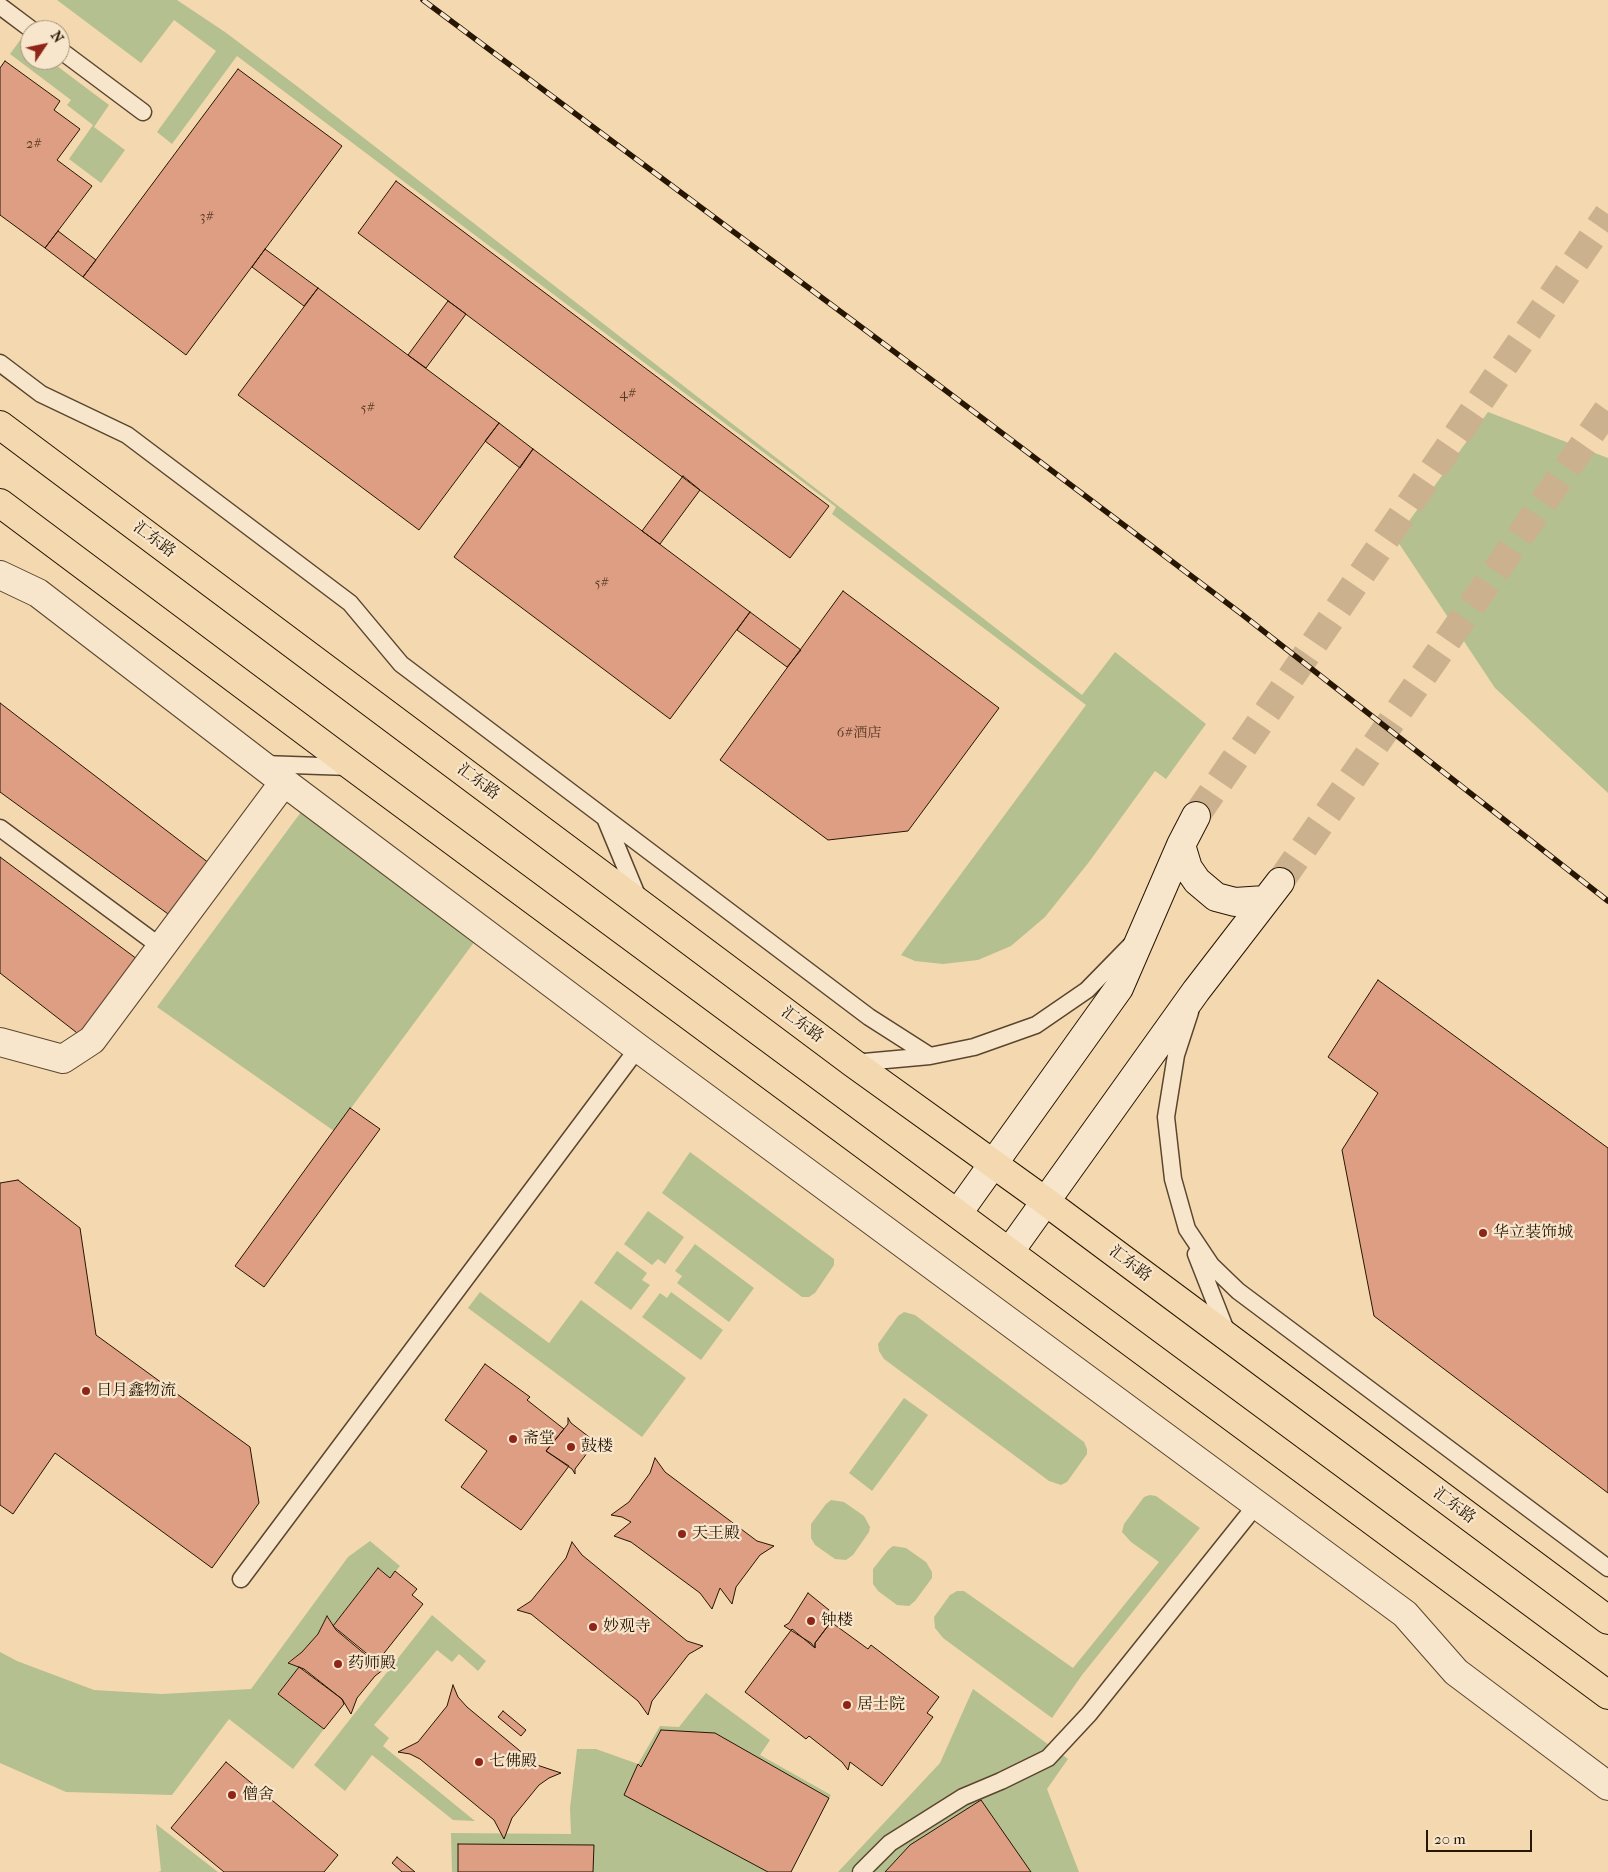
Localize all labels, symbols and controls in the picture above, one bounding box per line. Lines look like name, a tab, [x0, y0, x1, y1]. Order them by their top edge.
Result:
north arrow	[20, 20, 70, 70]
text: N	[47, 28, 67, 46]
house number: 2#	[26, 137, 42, 153]
house number: 3#	[200, 210, 214, 226]
house number: 4#	[619, 387, 637, 403]
house number: 5#	[361, 401, 375, 417]
street label: 汇东路	[129, 518, 179, 562]
house number: 5#	[595, 576, 609, 592]
house number: 6#酒店	[837, 726, 881, 742]
street label: 汇东路	[453, 760, 503, 804]
street label: 汇东路	[777, 1003, 827, 1047]
place label: 华立装饰城	[1493, 1223, 1573, 1243]
marker: 华立装饰城	[1477, 1227, 1489, 1239]
street label: 汇东路	[1105, 1242, 1155, 1286]
place label: 日月鑫物流	[96, 1381, 176, 1401]
marker: 日月鑫物流	[80, 1385, 92, 1397]
place label: 斋堂	[523, 1429, 555, 1449]
marker: 斋堂	[507, 1433, 519, 1445]
place label: 鼓楼	[581, 1437, 613, 1457]
marker: 鼓楼	[565, 1441, 577, 1453]
street label: 汇东路	[1429, 1484, 1479, 1528]
place label: 天王殿	[692, 1524, 740, 1544]
marker: 天王殿	[676, 1528, 688, 1540]
place label: 钟楼	[821, 1611, 853, 1631]
marker: 钟楼	[805, 1615, 817, 1627]
place label: 妙观寺	[603, 1617, 651, 1637]
marker: 妙观寺	[587, 1621, 599, 1633]
place label: 药师殿	[348, 1654, 396, 1674]
marker: 药师殿	[332, 1658, 344, 1670]
place label: 居士院	[857, 1695, 905, 1715]
marker: 居士院	[841, 1699, 853, 1711]
place label: 七佛殿	[489, 1752, 537, 1772]
marker: 七佛殿	[473, 1756, 485, 1768]
place label: 僧舍	[242, 1785, 274, 1805]
marker: 僧舍	[226, 1789, 238, 1801]
scale bar	[1428, 1820, 1534, 1852]
text: 20 m	[1434, 1830, 1466, 1848]

